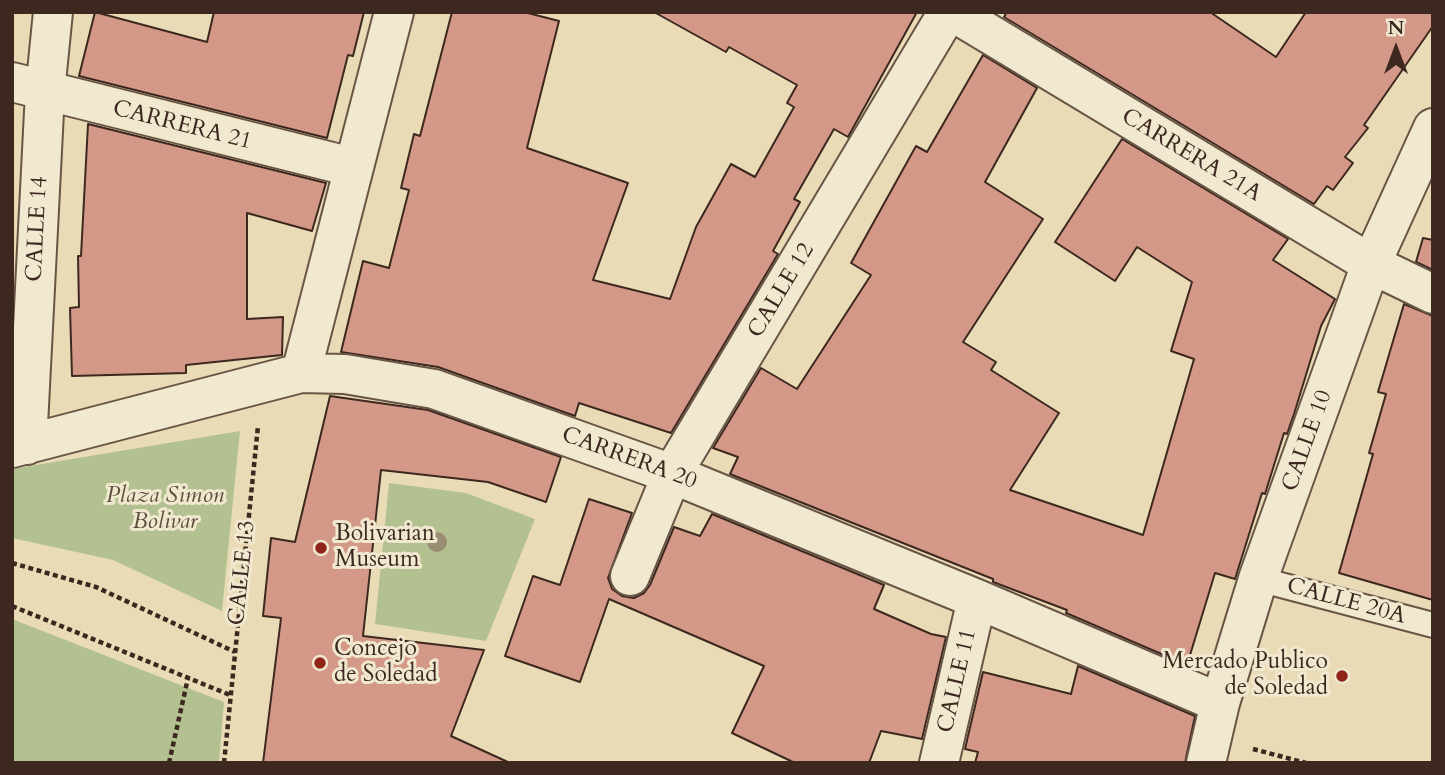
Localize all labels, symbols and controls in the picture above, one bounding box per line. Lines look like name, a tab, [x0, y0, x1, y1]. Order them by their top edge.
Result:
north arrow	[1361, 14, 1431, 84]
text: N	[1388, 15, 1404, 41]
street label: CARRERA 21	[110, 95, 254, 157]
street label: CARRERA 21A	[1116, 103, 1266, 209]
street label: CALLE 14	[21, 175, 55, 283]
street label: CALLE 12	[743, 239, 821, 343]
street label: CALLE 10	[1277, 387, 1339, 495]
street label: CARRERA 20	[558, 422, 700, 496]
park label: Plaza Simon Bolivar	[106, 483, 224, 537]
street label: CALLE 13	[224, 519, 262, 627]
place label: Bolivarian Museum	[335, 521, 435, 575]
marker: Bolivarian Museum	[313, 540, 329, 556]
street label: CALLE 20A	[1283, 573, 1409, 631]
street label: CALLE 11	[933, 626, 983, 736]
place label: Concejo de Soledad	[334, 636, 438, 690]
place label: Mercado Publico de Soledad	[1162, 649, 1328, 703]
marker: Concejo de Soledad	[312, 655, 328, 671]
marker: Mercado Publico de Soledad	[1334, 668, 1350, 684]

